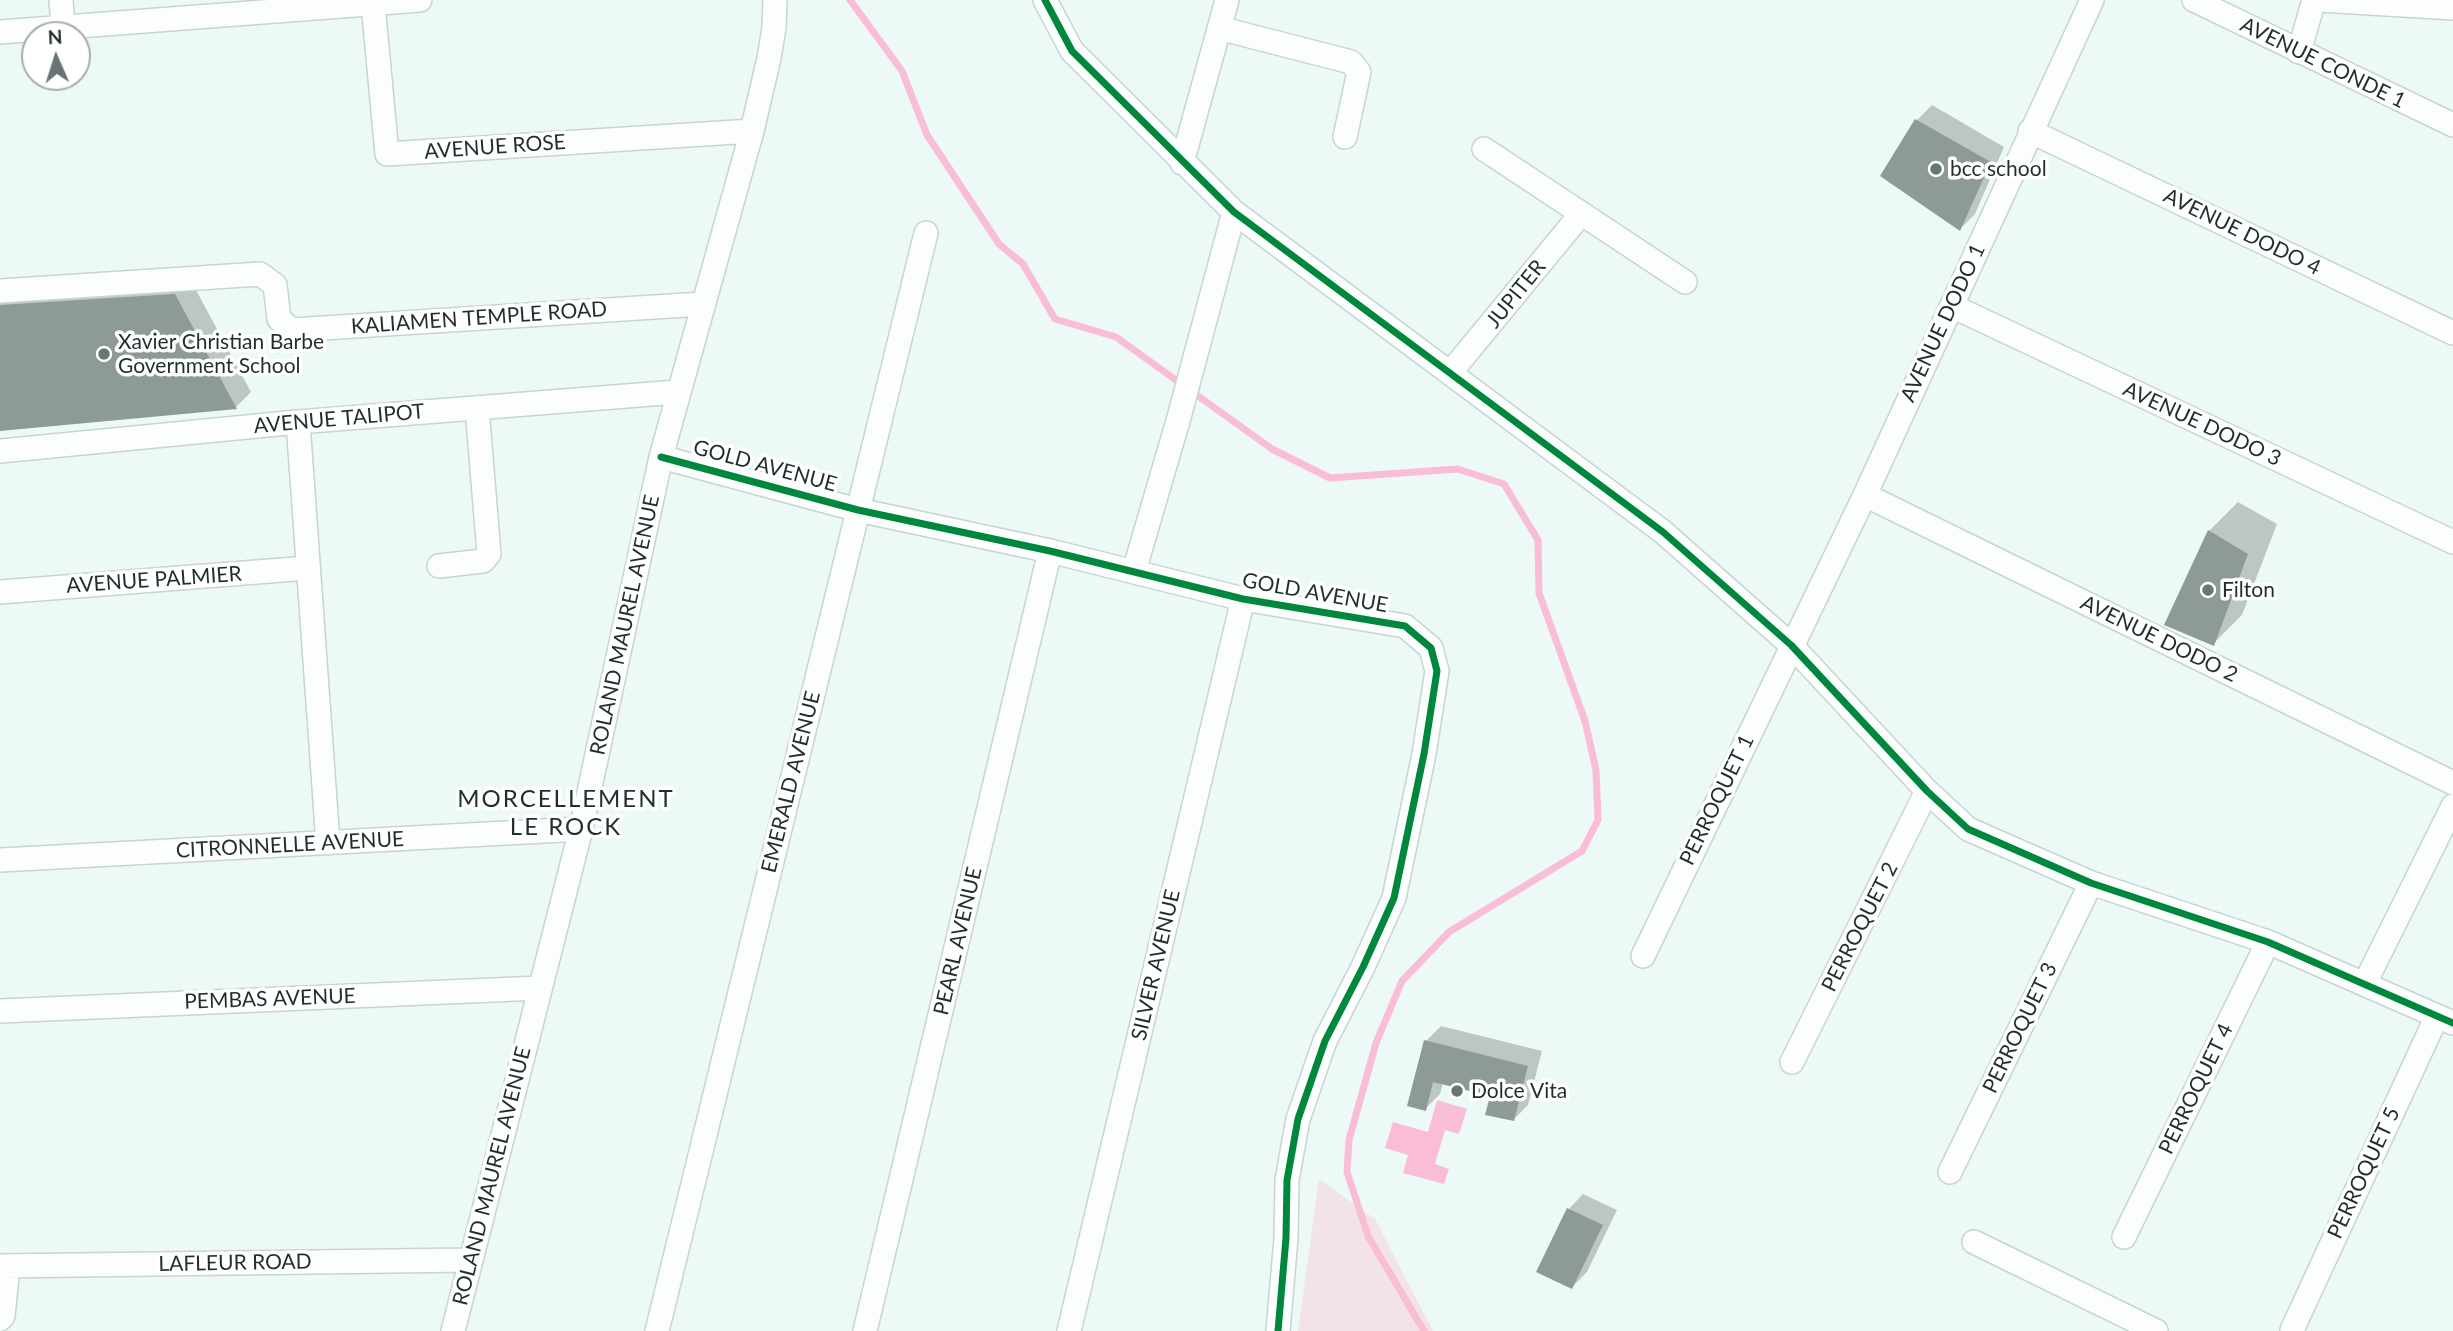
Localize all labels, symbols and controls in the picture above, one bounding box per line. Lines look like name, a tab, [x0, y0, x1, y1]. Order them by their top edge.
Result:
street label: AVENUE CONDE 1	[2236, 12, 2410, 114]
north arrow	[21, 21, 91, 91]
text: N	[47, 25, 63, 48]
street label: AVENUE ROSE	[423, 129, 567, 165]
place label: bcc school	[1950, 156, 2047, 182]
marker: bcc school	[1928, 161, 1944, 177]
street label: AVENUE DODO 4	[2159, 183, 2325, 281]
street label: AVENUE DODO 1	[1895, 240, 1991, 406]
street label: JUPITER	[1481, 255, 1551, 333]
street label: KALIAMEN TEMPLE ROAD	[350, 296, 608, 340]
place label: Xavier Christian Barbe Government School	[118, 329, 324, 379]
marker: Xavier Christian Barbe Government School	[96, 346, 112, 362]
street label: AVENUE DODO 3	[2119, 376, 2285, 472]
street label: AVENUE TALIPOT	[253, 399, 425, 439]
street label: GOLD AVENUE	[691, 435, 839, 497]
street label: ROLAND MAUREL AVENUE	[585, 493, 665, 757]
street label: AVENUE PALMIER	[66, 561, 242, 599]
street label: GOLD AVENUE	[1240, 568, 1390, 618]
place label: Filton	[2222, 577, 2275, 603]
marker: Filton	[2200, 582, 2216, 598]
street label: AVENUE DODO 2	[2076, 590, 2242, 688]
street label: EMERALD AVENUE	[756, 689, 826, 875]
street label: PERROQUET 1	[1675, 731, 1759, 869]
district label: MORCELLEMENT LE ROCK	[459, 785, 673, 841]
street label: CITRONNELLE AVENUE	[175, 826, 405, 864]
street label: PERROQUET 2	[1817, 858, 1903, 996]
street label: PEARL AVENUE	[929, 864, 987, 1018]
street label: SILVER AVENUE	[1126, 887, 1186, 1043]
street label: PERROQUET 3	[1978, 959, 2062, 1097]
street label: PEMBAS AVENUE	[184, 983, 356, 1015]
street label: PERROQUET 4	[2154, 1020, 2238, 1158]
street label: ROLAND MAUREL AVENUE	[448, 1044, 536, 1308]
place label: Dolce Vita	[1471, 1078, 1567, 1104]
marker: Dolce Vita	[1449, 1083, 1465, 1099]
street label: PERROQUET 5	[2323, 1103, 2405, 1243]
street label: LAFLEUR ROAD	[158, 1249, 312, 1277]

